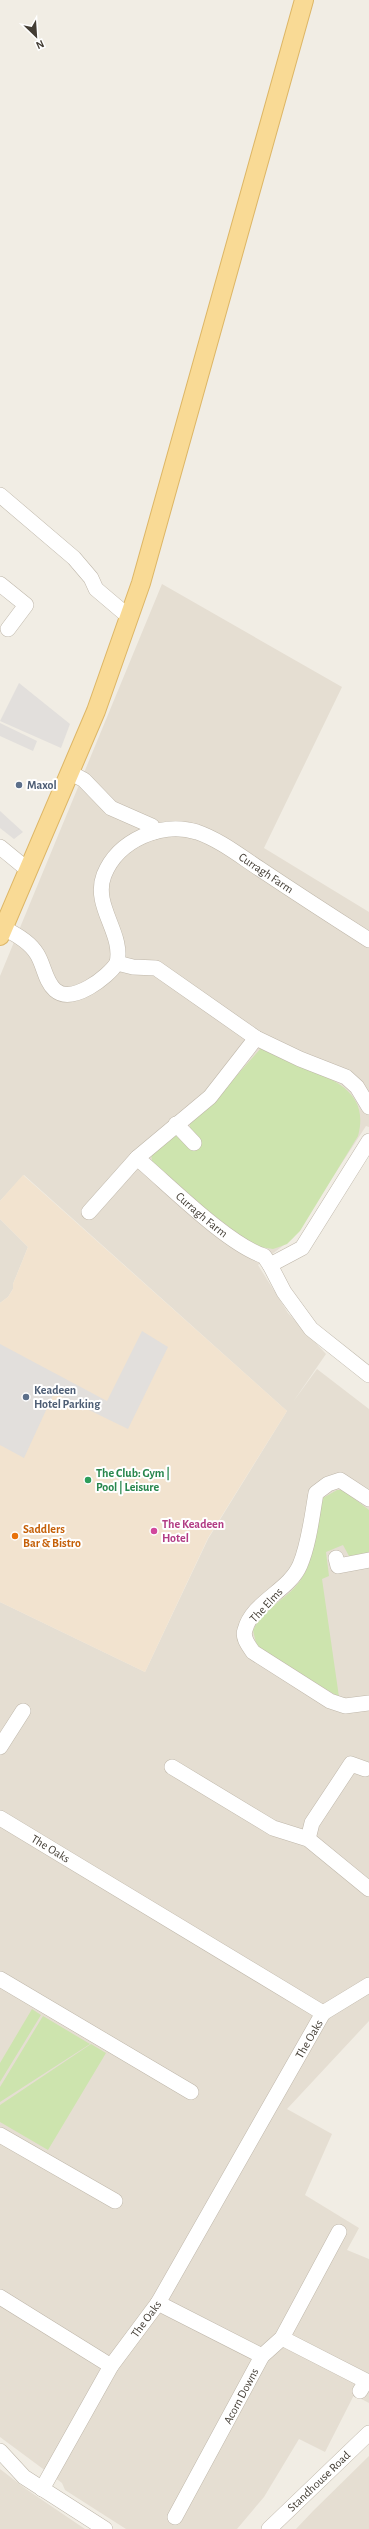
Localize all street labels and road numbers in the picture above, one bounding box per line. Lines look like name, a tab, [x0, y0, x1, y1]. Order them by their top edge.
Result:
street label: Curragh Farm	[237, 850, 296, 895]
street label: Curragh Farm	[174, 1190, 230, 1240]
street label: The Elms	[247, 1585, 285, 1625]
street label: The Oaks	[29, 1832, 72, 1865]
street label: The Oaks	[293, 2018, 325, 2060]
street label: The Oaks	[129, 2298, 163, 2340]
street label: Acorn Downs	[221, 2366, 261, 2426]
street label: Standhouse Road	[285, 2449, 352, 2514]

